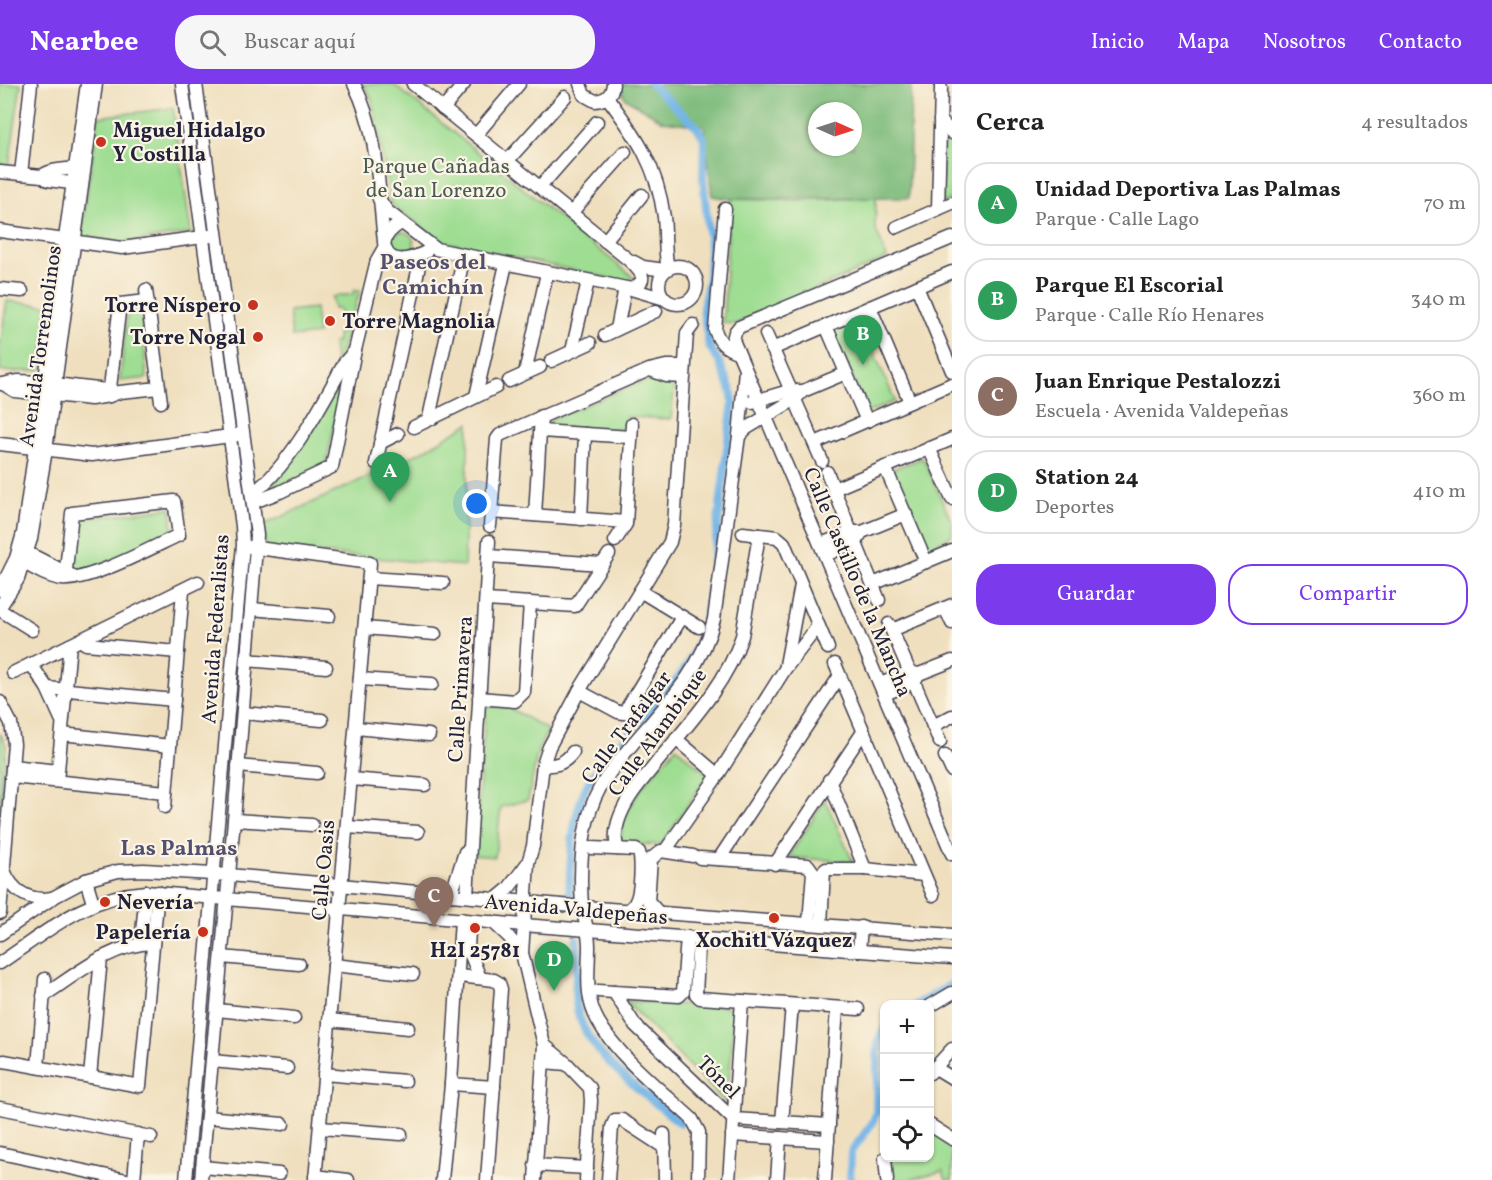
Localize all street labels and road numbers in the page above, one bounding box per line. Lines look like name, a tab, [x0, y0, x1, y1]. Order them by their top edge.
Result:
street label: Avenida Torremolinos	[13, 243, 70, 449]
street label: Calle Castillo de la Mancha	[795, 463, 918, 702]
street label: Avenida Federalistas	[195, 533, 238, 725]
street label: Calle Primavera	[442, 615, 481, 763]
street label: Calle Alambique	[602, 663, 715, 803]
street label: Calle Trafalgar	[575, 665, 679, 790]
street label: Calle Oasis	[306, 819, 343, 922]
street label: Avenida Valdepeñas	[483, 888, 669, 933]
street label: Tónel	[690, 1050, 746, 1106]

